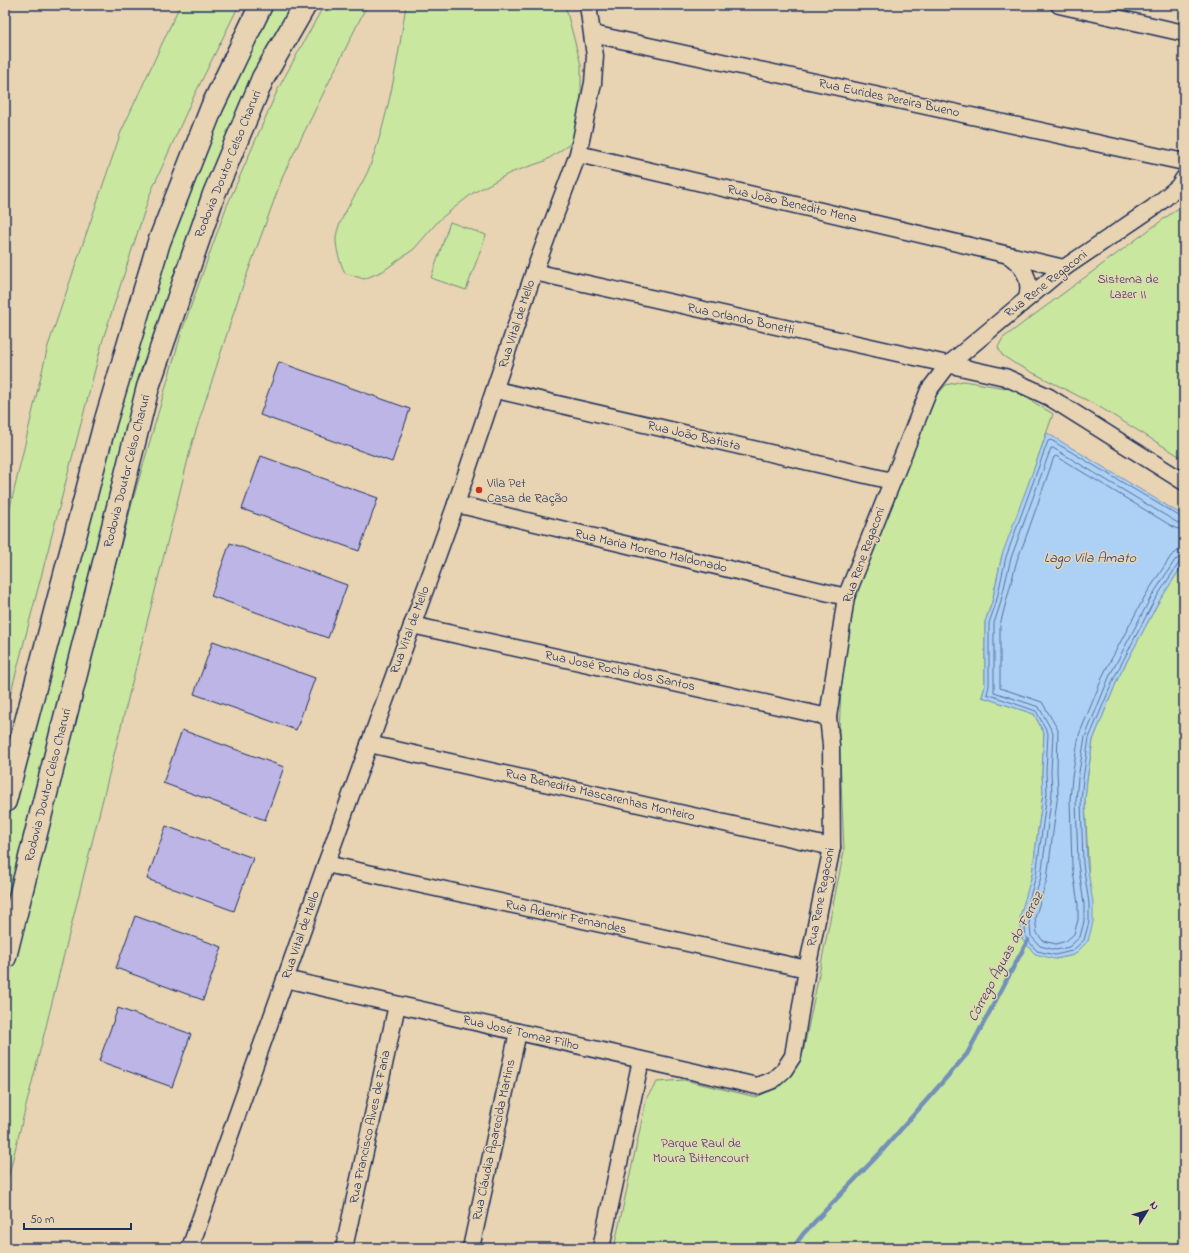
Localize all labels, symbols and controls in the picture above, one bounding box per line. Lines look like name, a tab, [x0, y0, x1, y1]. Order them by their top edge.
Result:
street label: Rua Eurides Pereira Bueno	[817, 74, 961, 122]
street label: Rodovia Doutor Celso Charuri	[190, 87, 266, 241]
street label: Rua João Benedito Mena	[725, 180, 859, 228]
street label: Rua Rene Regaconi	[1001, 246, 1092, 323]
park label: Sistema de Lazer II	[1098, 270, 1159, 304]
street label: Rua Vital de Mello	[494, 277, 540, 371]
street label: Rua Orlando Bonetti	[686, 298, 796, 340]
street label: Rodovia Doutor Celso Charuri	[99, 392, 155, 550]
street label: Rua João Batista	[646, 416, 742, 456]
place label: Vila Pet Casa de Ração	[486, 474, 568, 508]
marker: Vila Pet Casa de Ração	[474, 485, 484, 495]
street label: Rua Rene Regaconi	[838, 505, 891, 606]
street label: Rua Maria Moreno Maldonado	[573, 524, 729, 578]
water label: Lago Vila Amato	[1044, 548, 1137, 569]
street label: Rua Vital de Mello	[385, 583, 435, 676]
street label: Rua José Rocha dos Santos	[543, 646, 697, 696]
street label: Rodovia Doutor Celso Charuri	[20, 706, 76, 864]
street label: Rua Benedita Mascarenhas Monteiro	[503, 764, 697, 826]
street label: Rua Rene Regaconi	[802, 846, 841, 948]
water label: Córrego Águas do Ferraz	[963, 887, 1050, 1026]
street label: Rua Vital de Mello	[277, 888, 325, 982]
street label: Rua Ademir Fernandes	[504, 895, 629, 939]
street label: Rua José Tomaz Filho	[461, 1010, 581, 1056]
street label: Rua Francisco Alves de Faria	[344, 1048, 396, 1206]
street label: Rua Cláudia Aparecida Martins	[468, 1057, 520, 1222]
park label: Parque Raul de Moura Bittencourt	[653, 1134, 750, 1168]
north arrow	[1127, 1191, 1167, 1231]
text: N	[1146, 1198, 1163, 1213]
scale bar	[24, 1205, 131, 1231]
text: 50 m	[30, 1211, 54, 1229]

